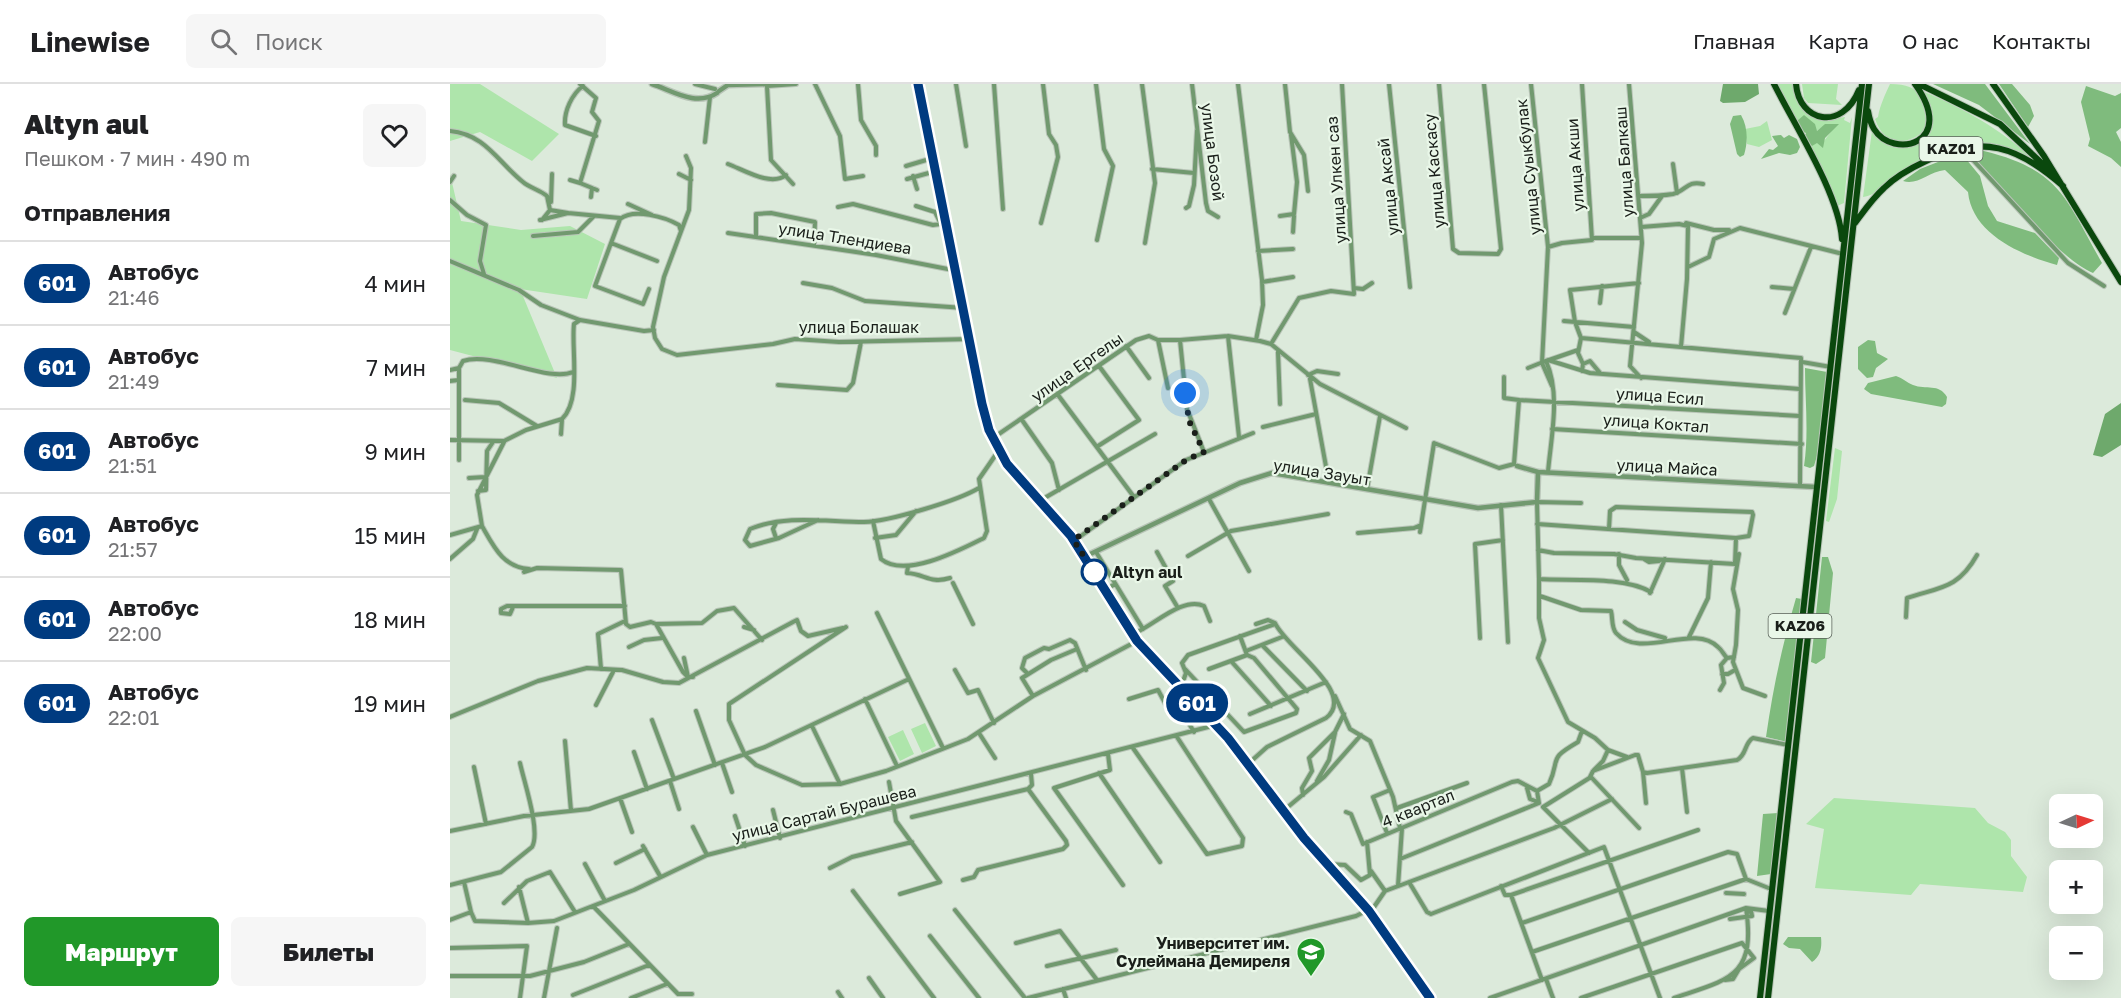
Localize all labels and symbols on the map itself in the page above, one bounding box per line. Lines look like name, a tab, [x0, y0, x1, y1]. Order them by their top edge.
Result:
street label: улица Суыкбулак	[1511, 98, 1545, 236]
street label: улица Бозой	[1197, 102, 1229, 202]
street label: улица Балкаш	[1610, 106, 1638, 218]
street label: улица Каскасу	[1419, 113, 1449, 229]
street label: улица Улкен саз	[1322, 116, 1350, 244]
street label: улица Акши	[1562, 118, 1588, 212]
street label: улица Аксай	[1373, 137, 1403, 237]
road number: KАZ01	[1920, 137, 1982, 161]
street label: улица Тлендиева	[777, 218, 913, 258]
street label: улица Болашак	[799, 317, 919, 337]
street label: улица Ергелы	[1027, 328, 1127, 406]
your location	[1170, 378, 1200, 408]
street label: улица Есил	[1615, 383, 1705, 409]
street label: улица Коктал	[1602, 409, 1710, 437]
street label: улица Зауыт	[1272, 454, 1372, 490]
street label: улица Майса	[1616, 454, 1718, 480]
marker: Altyn aul	[1081, 559, 1107, 585]
place label: Altyn aul	[1112, 562, 1183, 582]
road number: KАZ06	[1768, 614, 1832, 638]
line badge: 601	[1162, 684, 1232, 722]
street label: улица Сартай Бурашева	[730, 780, 918, 846]
street label: 4 квартал	[1379, 784, 1457, 832]
north arrow	[2049, 794, 2103, 848]
place label: Университет им. Сулеймана Демиреля	[1116, 933, 1290, 971]
school or university icon: Университет им. Сулеймана Демиреля	[1295, 936, 1327, 978]

